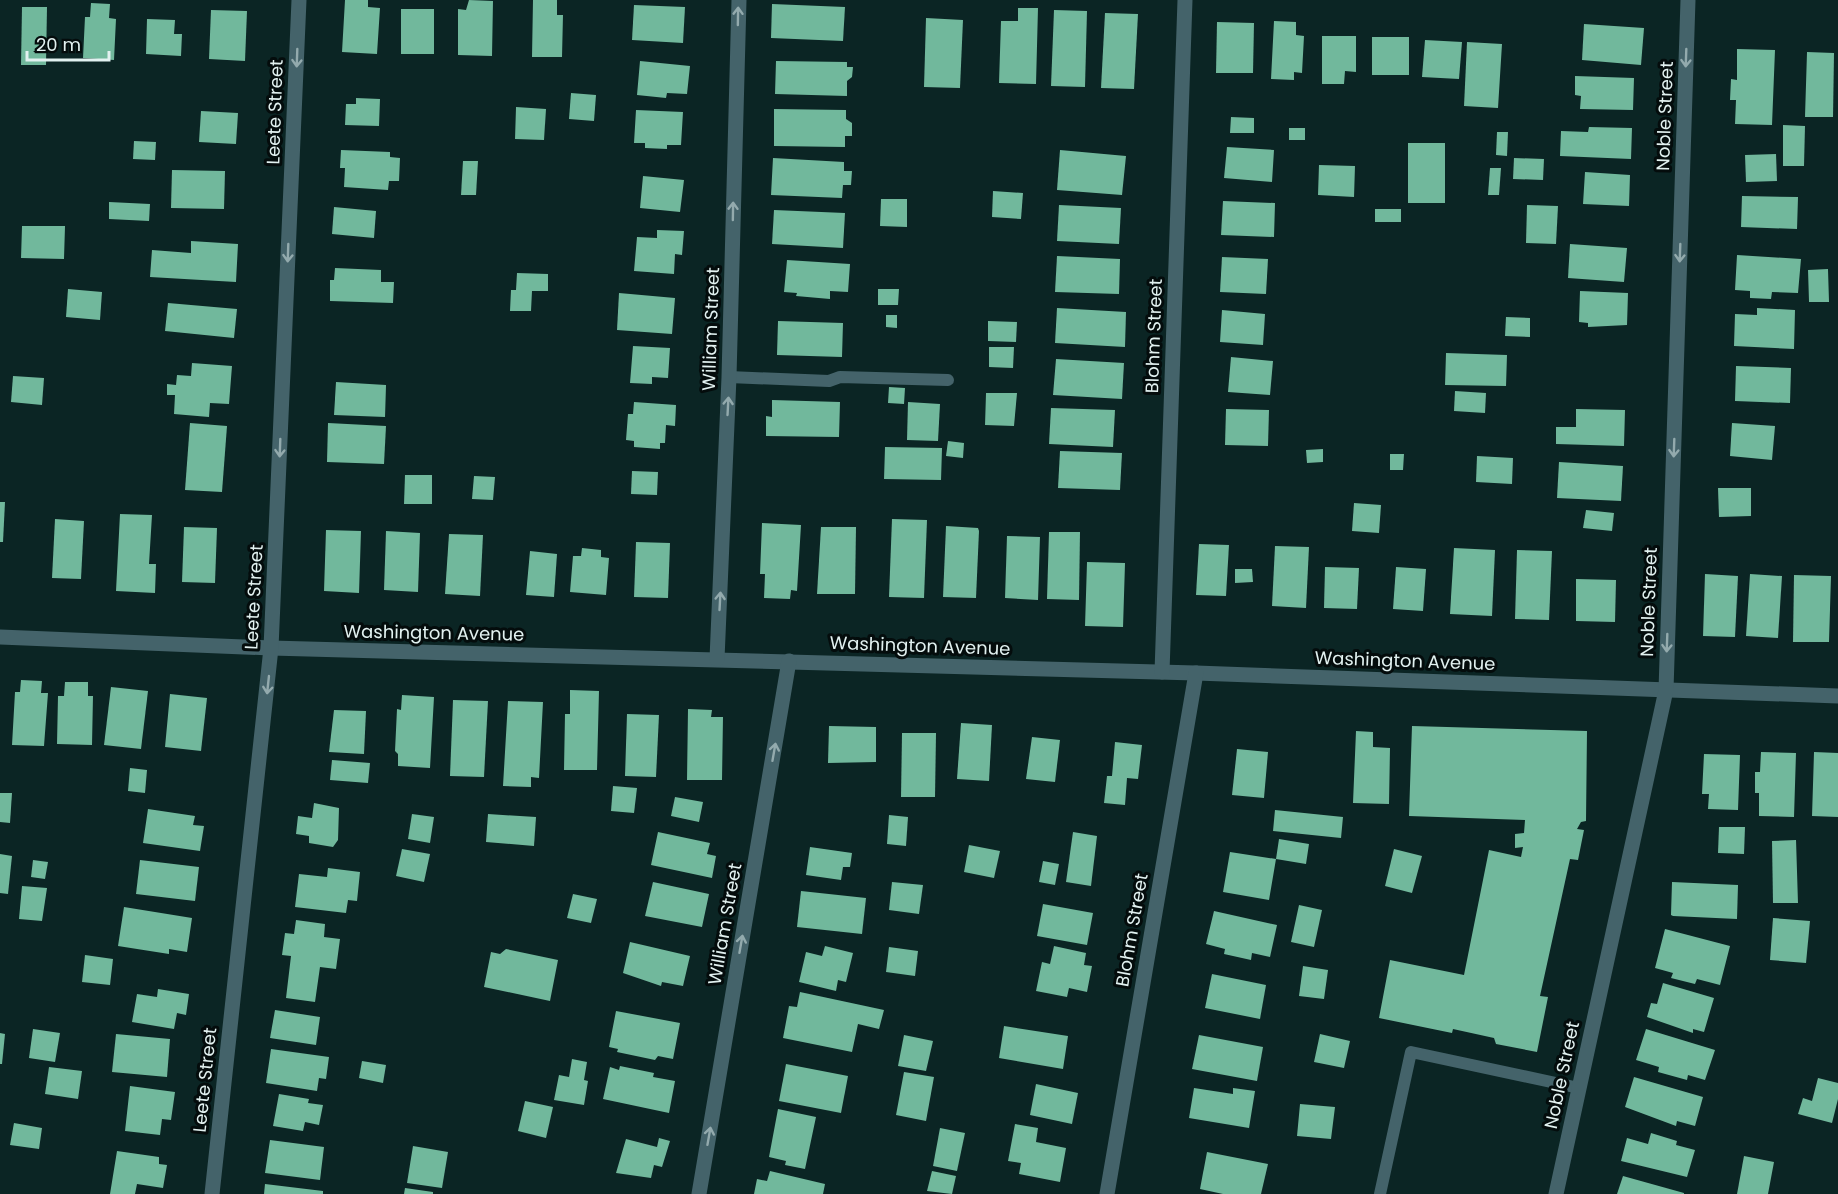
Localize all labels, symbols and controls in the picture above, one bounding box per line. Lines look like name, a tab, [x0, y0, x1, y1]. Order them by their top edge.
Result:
one-way arrow	[732, 6, 744, 26]
scale bar	[27, 24, 110, 62]
text: 20 m	[36, 32, 81, 57]
one-way arrow	[291, 48, 302, 68]
one-way arrow	[1681, 48, 1692, 68]
street label: Leete Street	[260, 59, 289, 165]
street label: Noble Street	[1650, 61, 1679, 171]
one-way arrow	[728, 201, 739, 221]
one-way arrow	[283, 243, 294, 263]
one-way arrow	[1674, 243, 1686, 263]
street label: William Street	[696, 267, 725, 391]
street label: Blohm Street	[1139, 278, 1168, 394]
one-way arrow	[723, 396, 734, 416]
one-way arrow	[274, 438, 285, 458]
one-way arrow	[1668, 438, 1679, 458]
street label: Leete Street	[238, 544, 269, 650]
street label: Noble Street	[1634, 547, 1663, 657]
one-way arrow	[714, 591, 725, 611]
street label: Washington Avenue	[343, 618, 525, 647]
street label: Washington Avenue	[829, 630, 1011, 661]
one-way arrow	[1662, 633, 1673, 653]
street label: Washington Avenue	[1314, 645, 1496, 676]
one-way arrow	[262, 674, 273, 694]
one-way arrow	[769, 742, 780, 762]
street label: William Street	[701, 861, 748, 987]
street label: Blohm Street	[1109, 871, 1154, 988]
one-way arrow	[736, 935, 747, 954]
street label: Noble Street	[1538, 1019, 1585, 1131]
street label: Leete Street	[187, 1026, 222, 1134]
one-way arrow	[704, 1127, 715, 1147]

